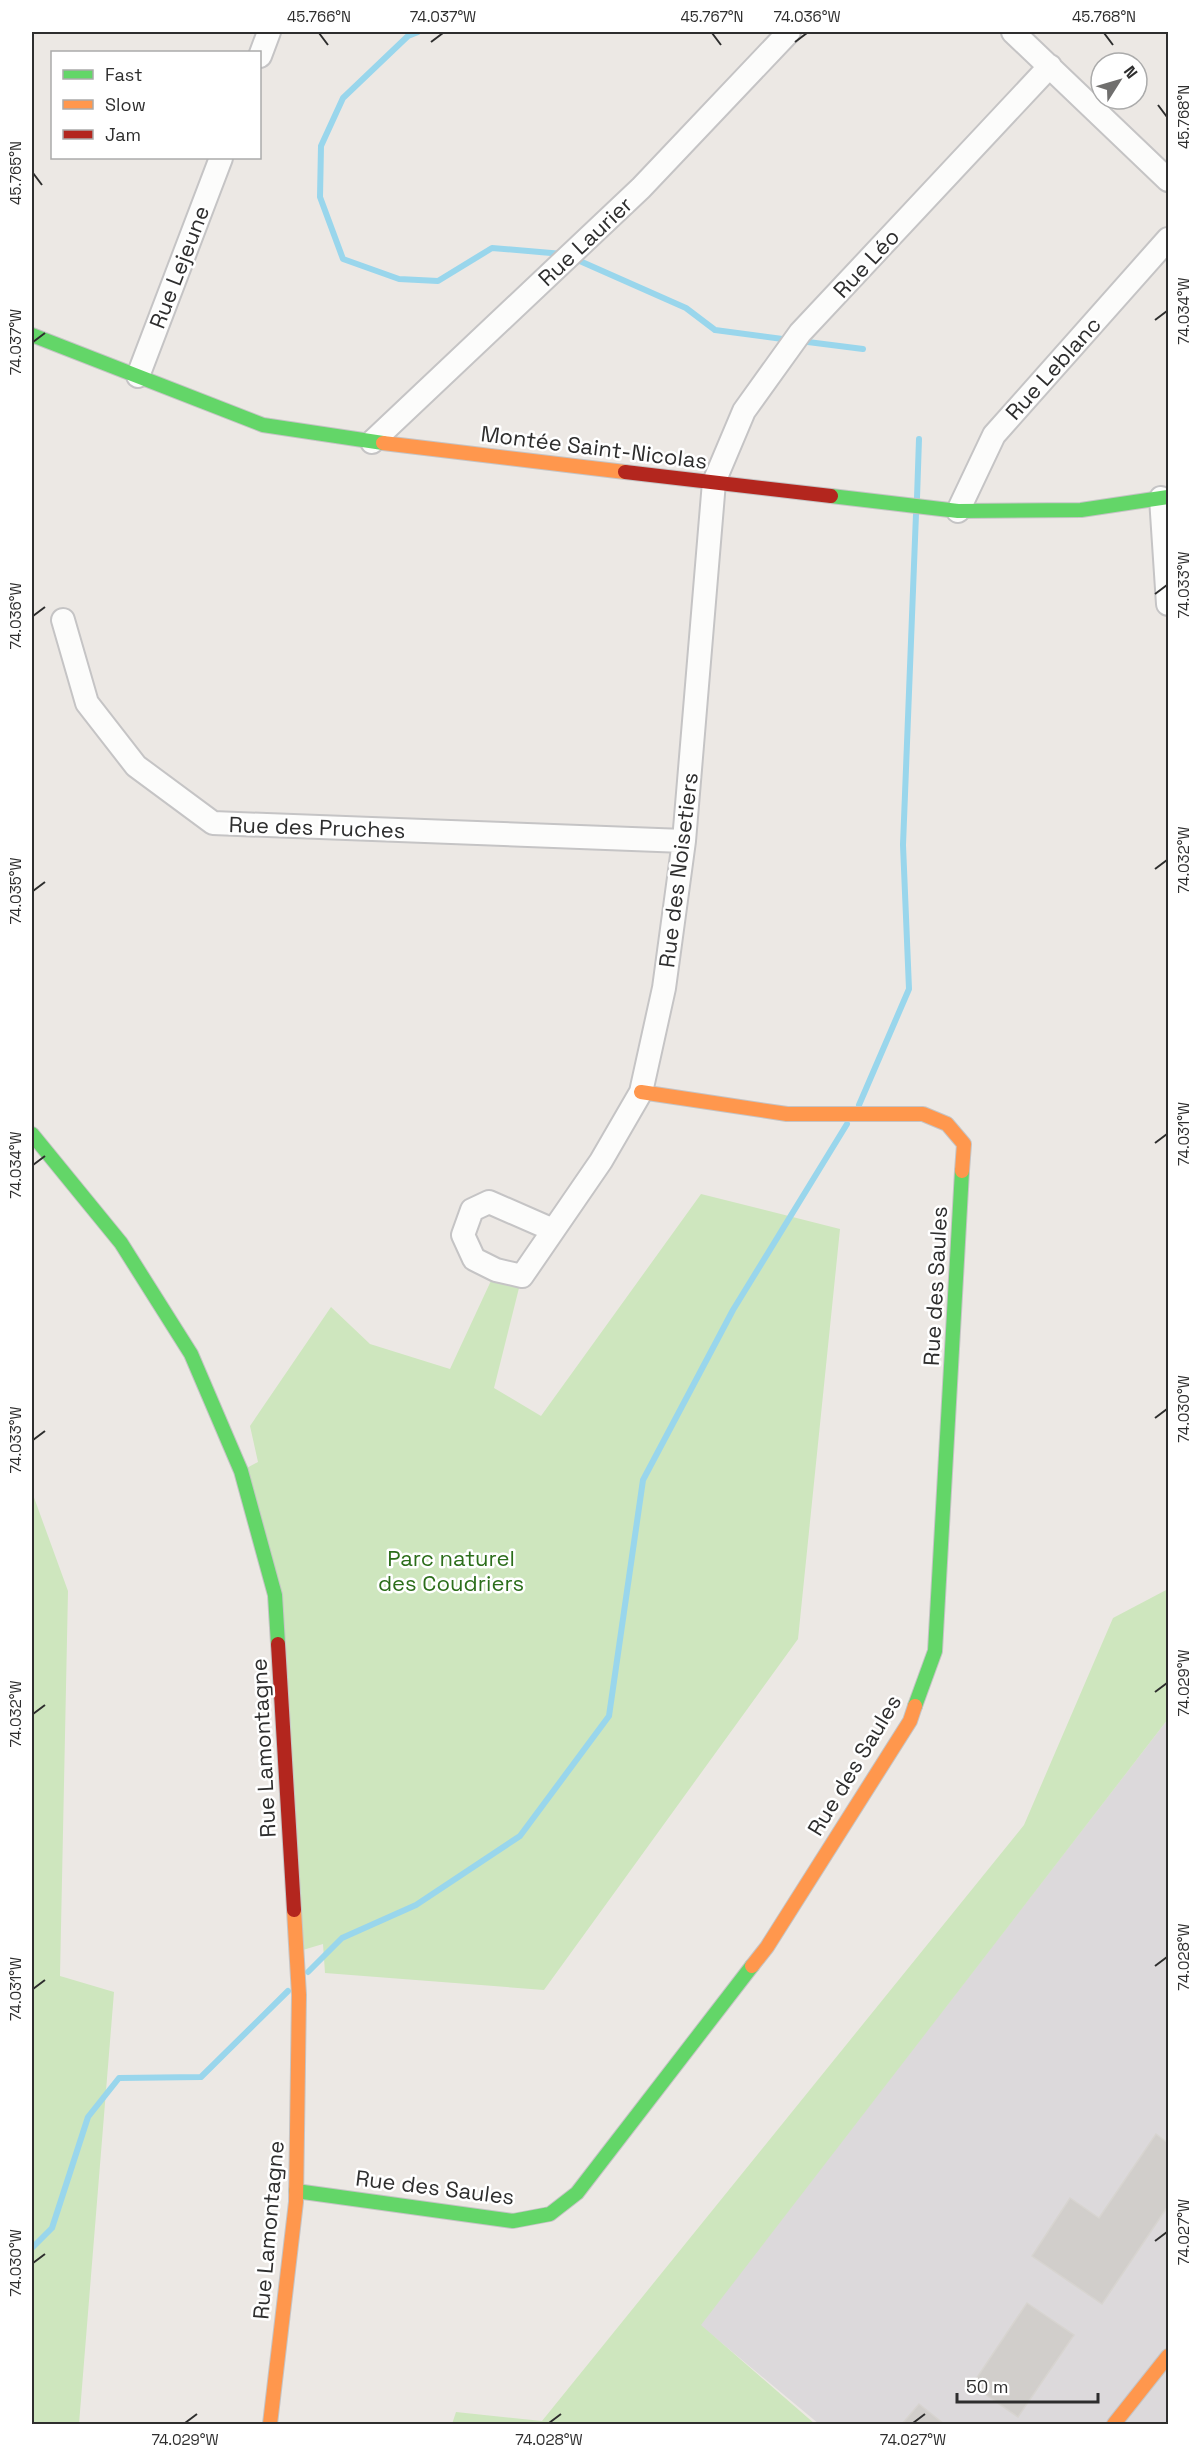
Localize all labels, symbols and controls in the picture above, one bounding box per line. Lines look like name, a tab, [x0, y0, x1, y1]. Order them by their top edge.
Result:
text: 45.766°N	[287, 7, 351, 26]
text: 74.037°W	[410, 7, 476, 26]
text: 45.767°N	[680, 7, 744, 26]
text: 74.036°W	[773, 7, 841, 26]
text: 45.768°N	[1072, 7, 1136, 26]
legend	[51, 51, 261, 159]
north arrow	[1089, 51, 1149, 111]
text: N	[1119, 62, 1142, 83]
text: Fast	[105, 63, 142, 86]
text: 45.768°N	[1174, 85, 1193, 149]
text: Slow	[105, 93, 146, 116]
text: Jam	[105, 123, 141, 146]
text: 45.765°N	[6, 141, 25, 205]
street label: Rue Laurier	[532, 190, 638, 292]
street label: Rue Lejeune	[143, 202, 215, 332]
street label: Rue Léo	[827, 223, 905, 303]
text: 74.034°W	[1174, 277, 1193, 345]
text: 74.037°W	[6, 309, 25, 375]
street label: Rue Leblanc	[999, 310, 1107, 426]
street label: Montée Saint-Nicolas	[479, 419, 709, 475]
text: 74.033°W	[1174, 551, 1193, 619]
text: 74.036°W	[6, 582, 25, 650]
street label: Rue des Noisetiers	[652, 771, 704, 969]
street label: Rue des Pruches	[228, 810, 406, 844]
text: 74.032°W	[1174, 826, 1193, 894]
text: 74.035°W	[6, 857, 25, 925]
text: 74.031°W	[1174, 1102, 1193, 1166]
text: 74.034°W	[6, 1131, 25, 1199]
street label: Rue des Saules	[917, 1205, 953, 1367]
text: 74.030°W	[1174, 1375, 1193, 1443]
text: 74.033°W	[6, 1406, 25, 1474]
park label: Parc naturel des Coudriers	[378, 1544, 524, 1597]
text: 74.029°W	[1174, 1649, 1193, 1717]
street label: Rue Lamontagne	[244, 1658, 282, 1838]
text: 74.032°W	[6, 1680, 25, 1748]
street label: Rue des Saules	[801, 1689, 907, 1841]
text: 74.028°W	[1174, 1923, 1193, 1991]
text: 74.031°W	[6, 1957, 25, 2021]
street label: Rue Lamontagne	[246, 2139, 290, 2321]
street label: Rue des Saules	[354, 2163, 516, 2211]
text: 74.027°W	[1174, 2199, 1193, 2265]
text: 74.030°W	[6, 2229, 25, 2297]
scale bar	[957, 2366, 1098, 2404]
text: 50 m	[966, 2375, 1008, 2398]
text: 74.029°W	[151, 2430, 219, 2449]
text: 74.028°W	[515, 2430, 583, 2449]
text: 74.027°W	[880, 2430, 946, 2449]

